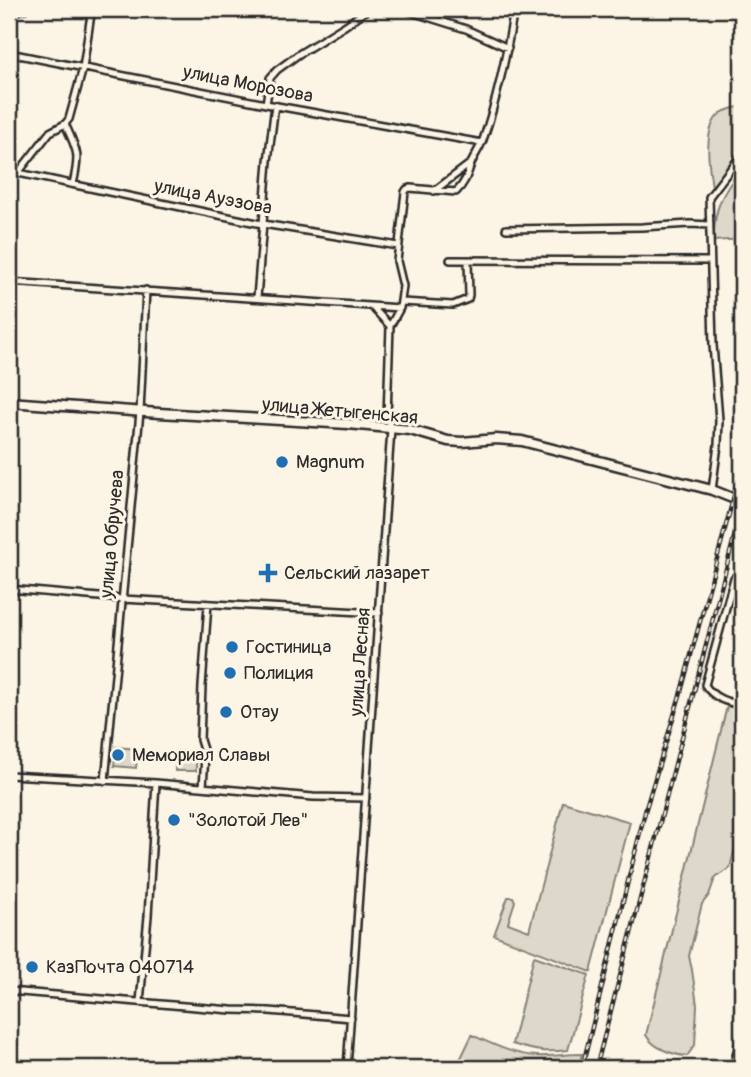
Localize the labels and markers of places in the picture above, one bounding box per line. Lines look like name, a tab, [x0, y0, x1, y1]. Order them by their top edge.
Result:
place label: Magnum	[296, 450, 365, 474]
marker: Magnum	[274, 454, 290, 470]
place label: Сельский лазарет	[284, 561, 430, 585]
marker: Сельский лазарет	[258, 563, 278, 583]
place label: Гостиница	[246, 635, 331, 659]
marker: Гостиница	[224, 639, 240, 655]
place label: Полиция	[244, 661, 313, 685]
marker: Полиция	[222, 665, 238, 681]
place label: Отау	[240, 700, 279, 724]
marker: Отау	[218, 704, 234, 720]
place label: Мемориал Славы	[132, 743, 270, 767]
marker: Мемориал Славы	[110, 747, 126, 763]
place label: "Золотой Лев"	[188, 808, 308, 832]
marker: "Золотой Лев"	[166, 812, 182, 828]
place label: КазПочта 040714	[46, 955, 194, 979]
marker: КазПочта 040714	[24, 959, 40, 975]

